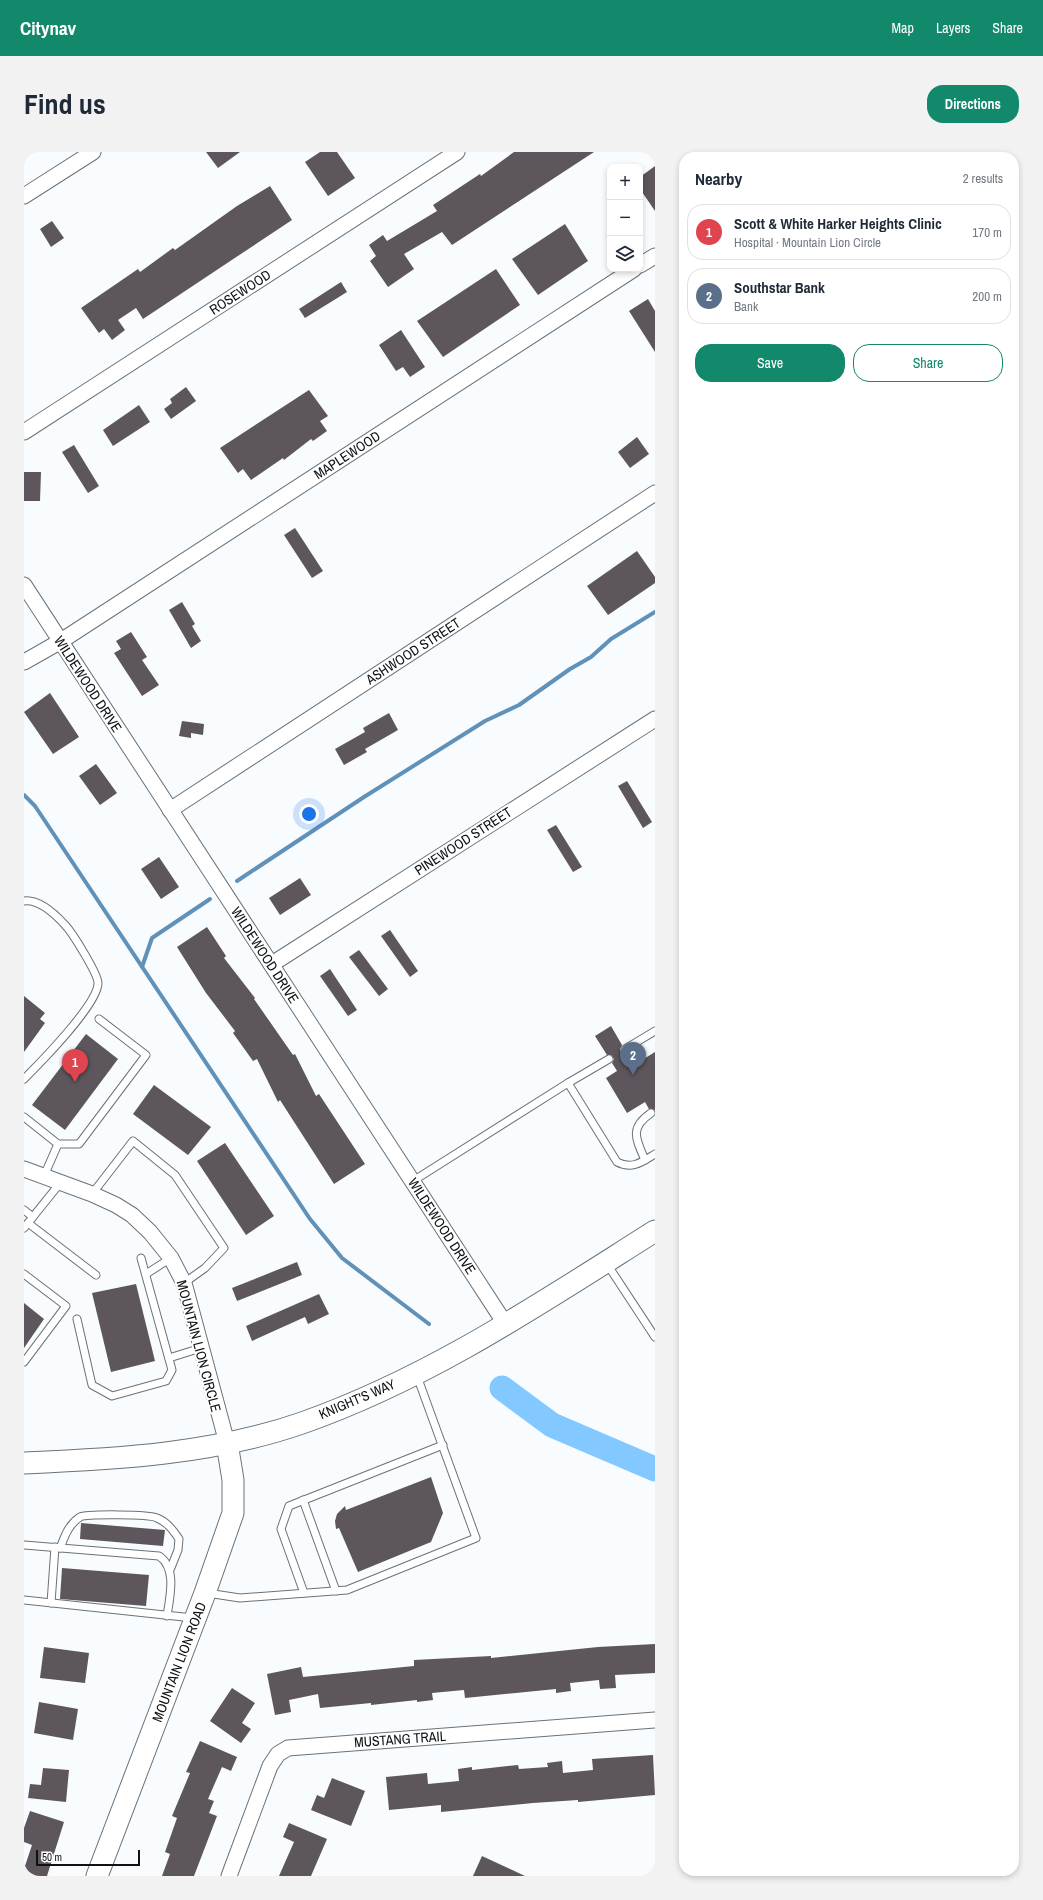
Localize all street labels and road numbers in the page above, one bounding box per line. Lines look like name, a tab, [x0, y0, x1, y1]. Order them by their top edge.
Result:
street label: ROSEWOOD	[206, 266, 274, 318]
street label: MAPLEWOOD	[310, 427, 384, 483]
street label: ASHWOOD STREET	[362, 614, 464, 689]
street label: WILDEWOOD DRIVE	[50, 632, 126, 736]
street label: PINEWOOD STREET	[411, 803, 515, 879]
street label: WILDEWOOD DRIVE	[227, 903, 303, 1007]
street label: WILDEWOOD DRIVE	[404, 1174, 480, 1278]
street label: MOUNTAIN LION CIRCLE	[173, 1278, 225, 1414]
street label: KNIGHT'S WAY	[316, 1375, 398, 1423]
street label: MOUNTAIN LION ROAD	[148, 1600, 210, 1724]
street label: MUSTANG TRAIL	[353, 1727, 447, 1751]

